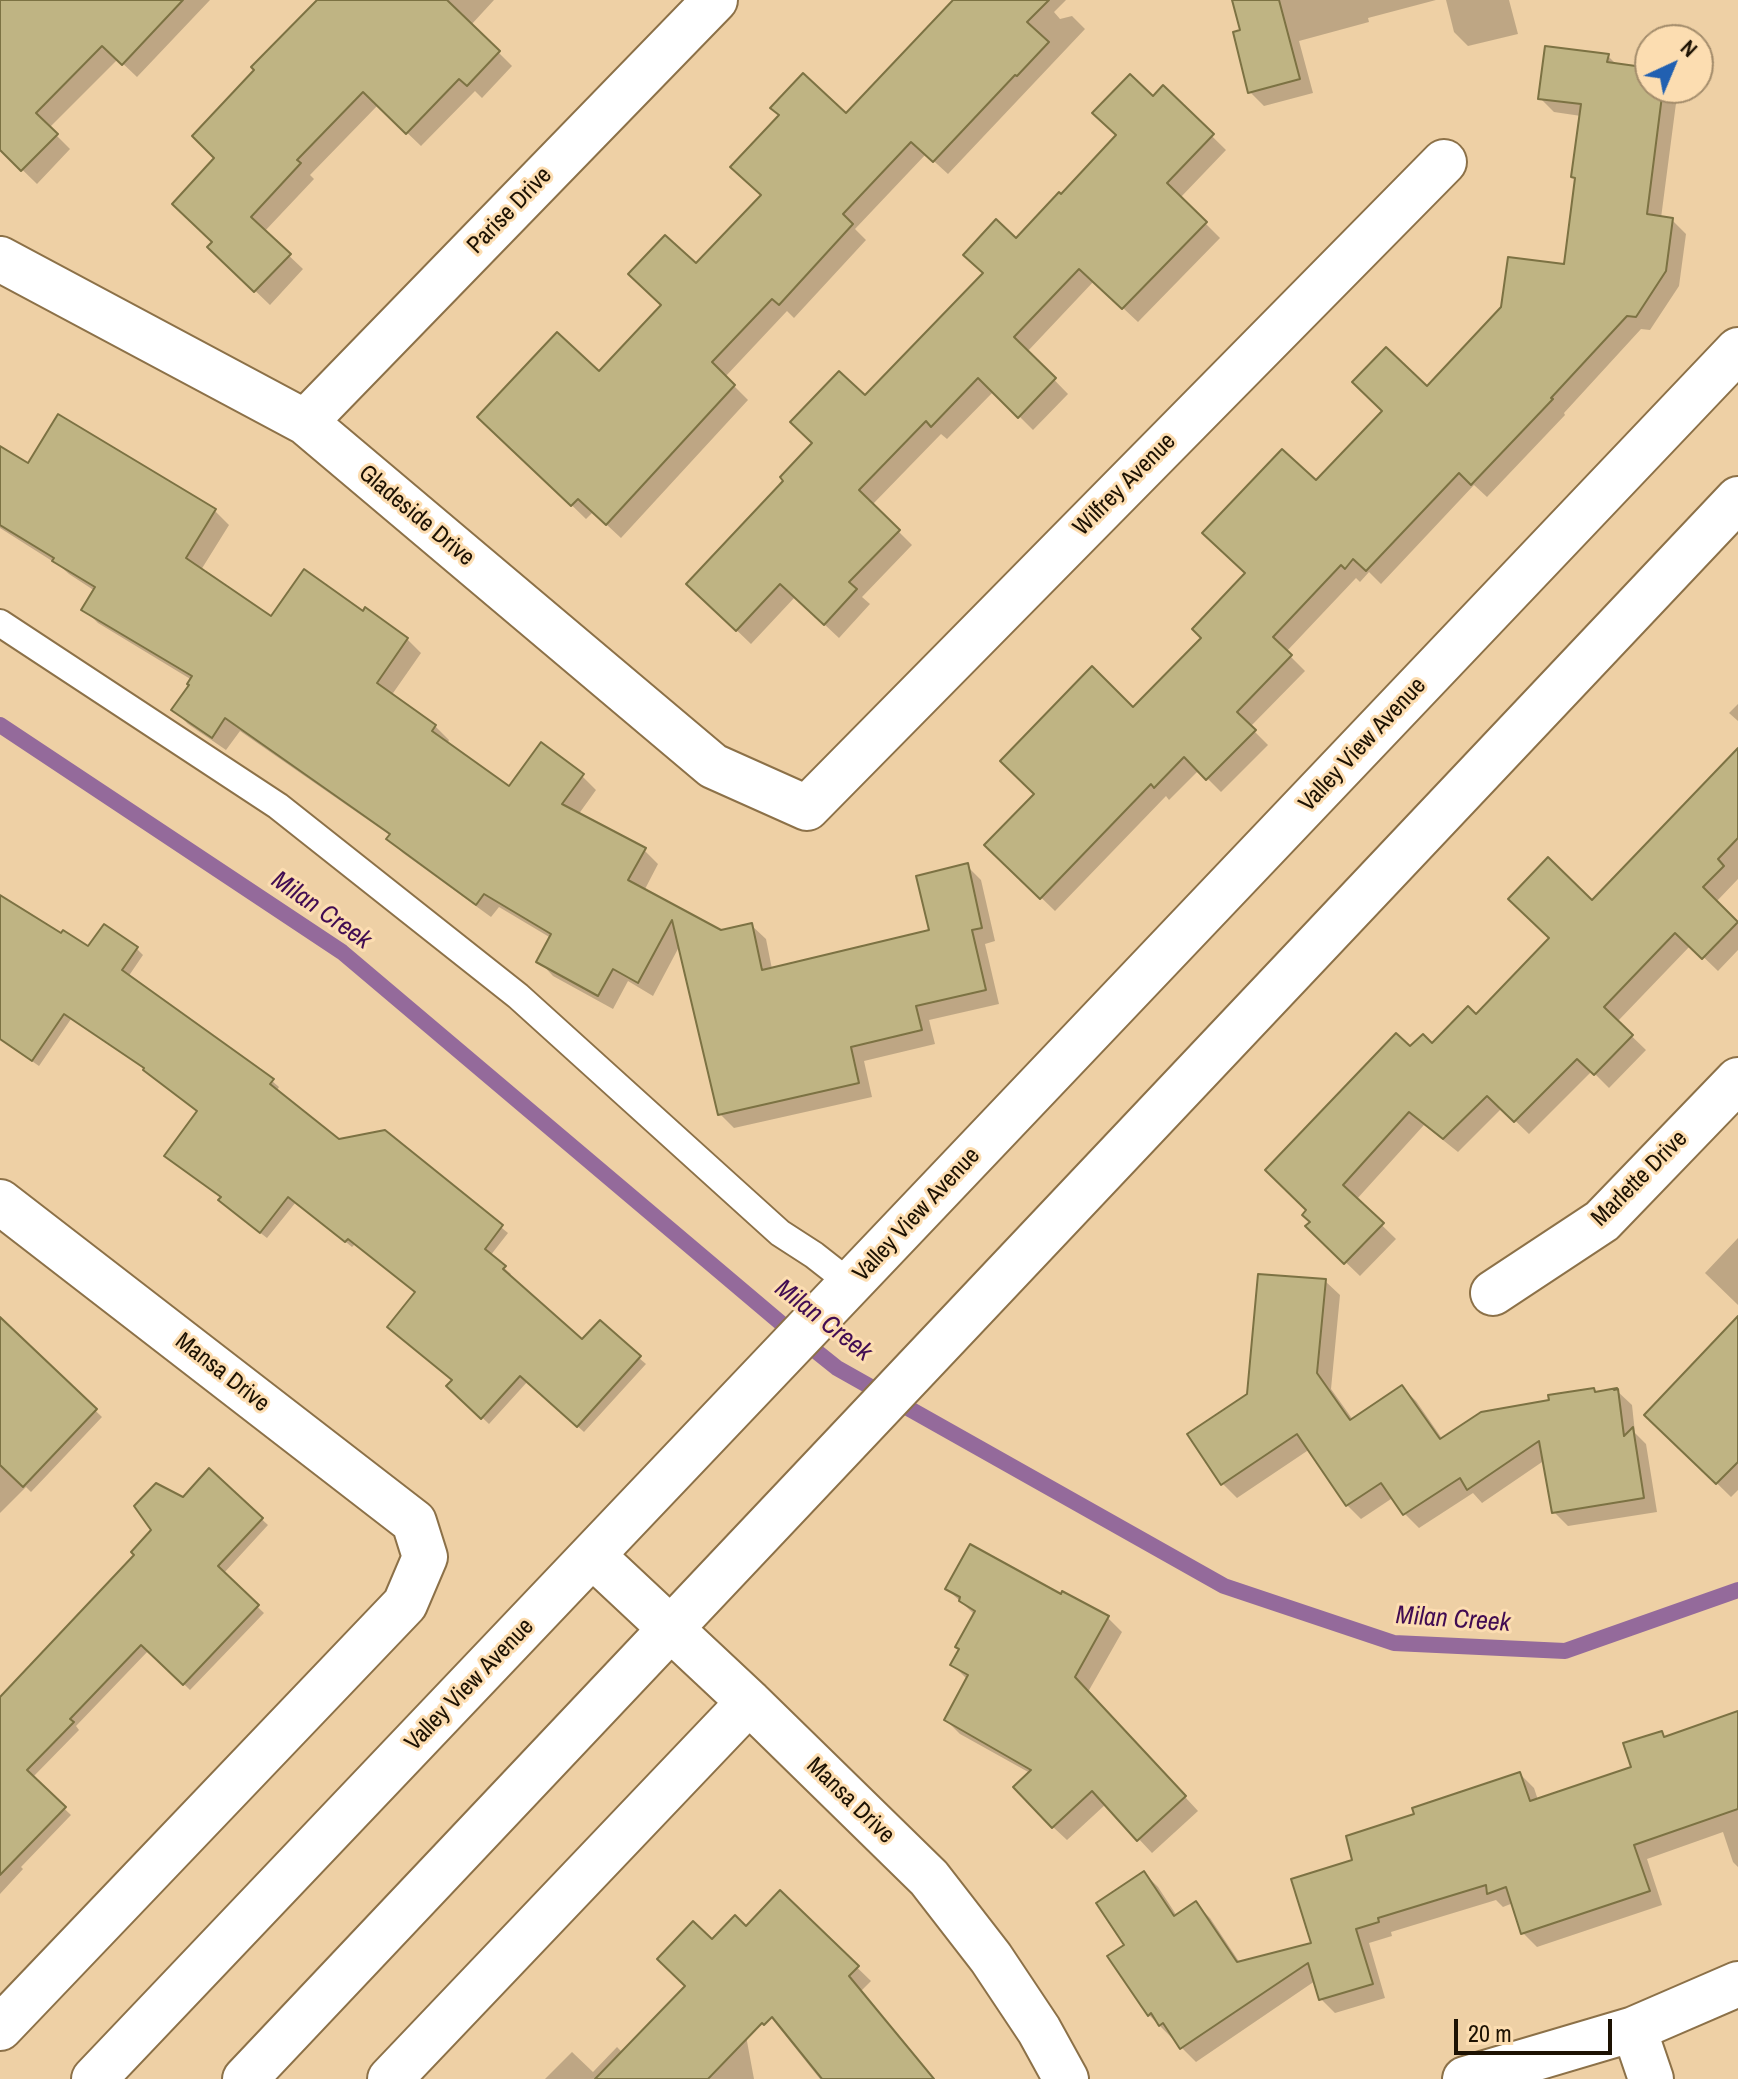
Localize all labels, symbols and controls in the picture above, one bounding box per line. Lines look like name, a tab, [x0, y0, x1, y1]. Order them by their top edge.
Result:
north arrow	[1634, 24, 1714, 104]
text: N	[1674, 33, 1704, 63]
street label: Parise Drive	[462, 162, 558, 260]
street label: Wilfrey Avenue	[1068, 428, 1182, 542]
street label: Gladeside Drive	[352, 459, 480, 573]
street label: Valley View Avenue	[1294, 672, 1432, 818]
water label: Milan Creek	[265, 865, 377, 957]
street label: Marlette Drive	[1586, 1125, 1694, 1233]
street label: Valley View Avenue	[848, 1142, 986, 1288]
water label: Milan Creek	[768, 1273, 878, 1369]
street label: Mansa Drive	[169, 1327, 275, 1419]
water label: Milan Creek	[1395, 1600, 1511, 1640]
street label: Valley View Avenue	[400, 1613, 540, 1757]
street label: Mansa Drive	[800, 1752, 900, 1850]
scale bar	[1458, 2003, 1616, 2053]
text: 20 m	[1468, 2017, 1512, 2049]

